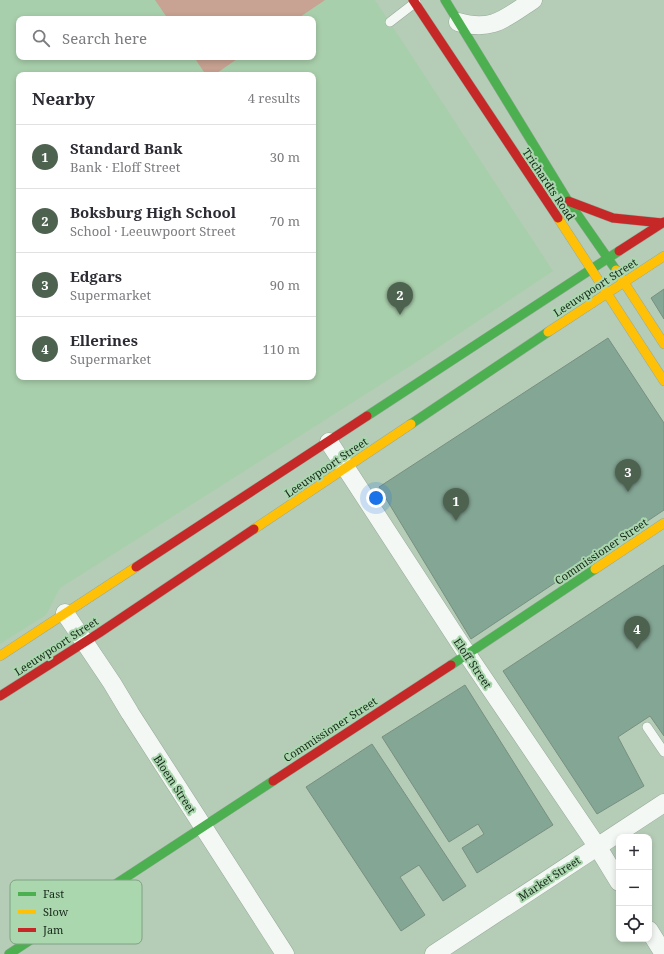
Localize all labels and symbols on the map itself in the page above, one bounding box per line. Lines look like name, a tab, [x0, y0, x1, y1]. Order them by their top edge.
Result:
street label: Trichardts Road	[519, 145, 579, 223]
street label: Leeuwpoort Street	[550, 254, 640, 320]
pin: 2	[387, 282, 413, 315]
street label: Leeuwpoort Street	[282, 434, 371, 500]
pin: 3	[615, 459, 641, 492]
your location	[366, 488, 386, 508]
pin: 1	[443, 488, 469, 521]
street label: Commissioner Street	[552, 514, 650, 588]
street label: Leeuwpoort Street	[11, 613, 101, 679]
pin: 4	[624, 616, 650, 649]
street label: Eloff Street	[451, 635, 495, 691]
street label: Commissioner Street	[280, 693, 380, 765]
street label: Bloem Street	[151, 752, 200, 816]
street label: Market Street	[515, 852, 583, 904]
legend	[10, 880, 142, 944]
text: Fast	[43, 886, 64, 901]
text: Slow	[43, 904, 69, 919]
text: Jam	[42, 922, 64, 937]

